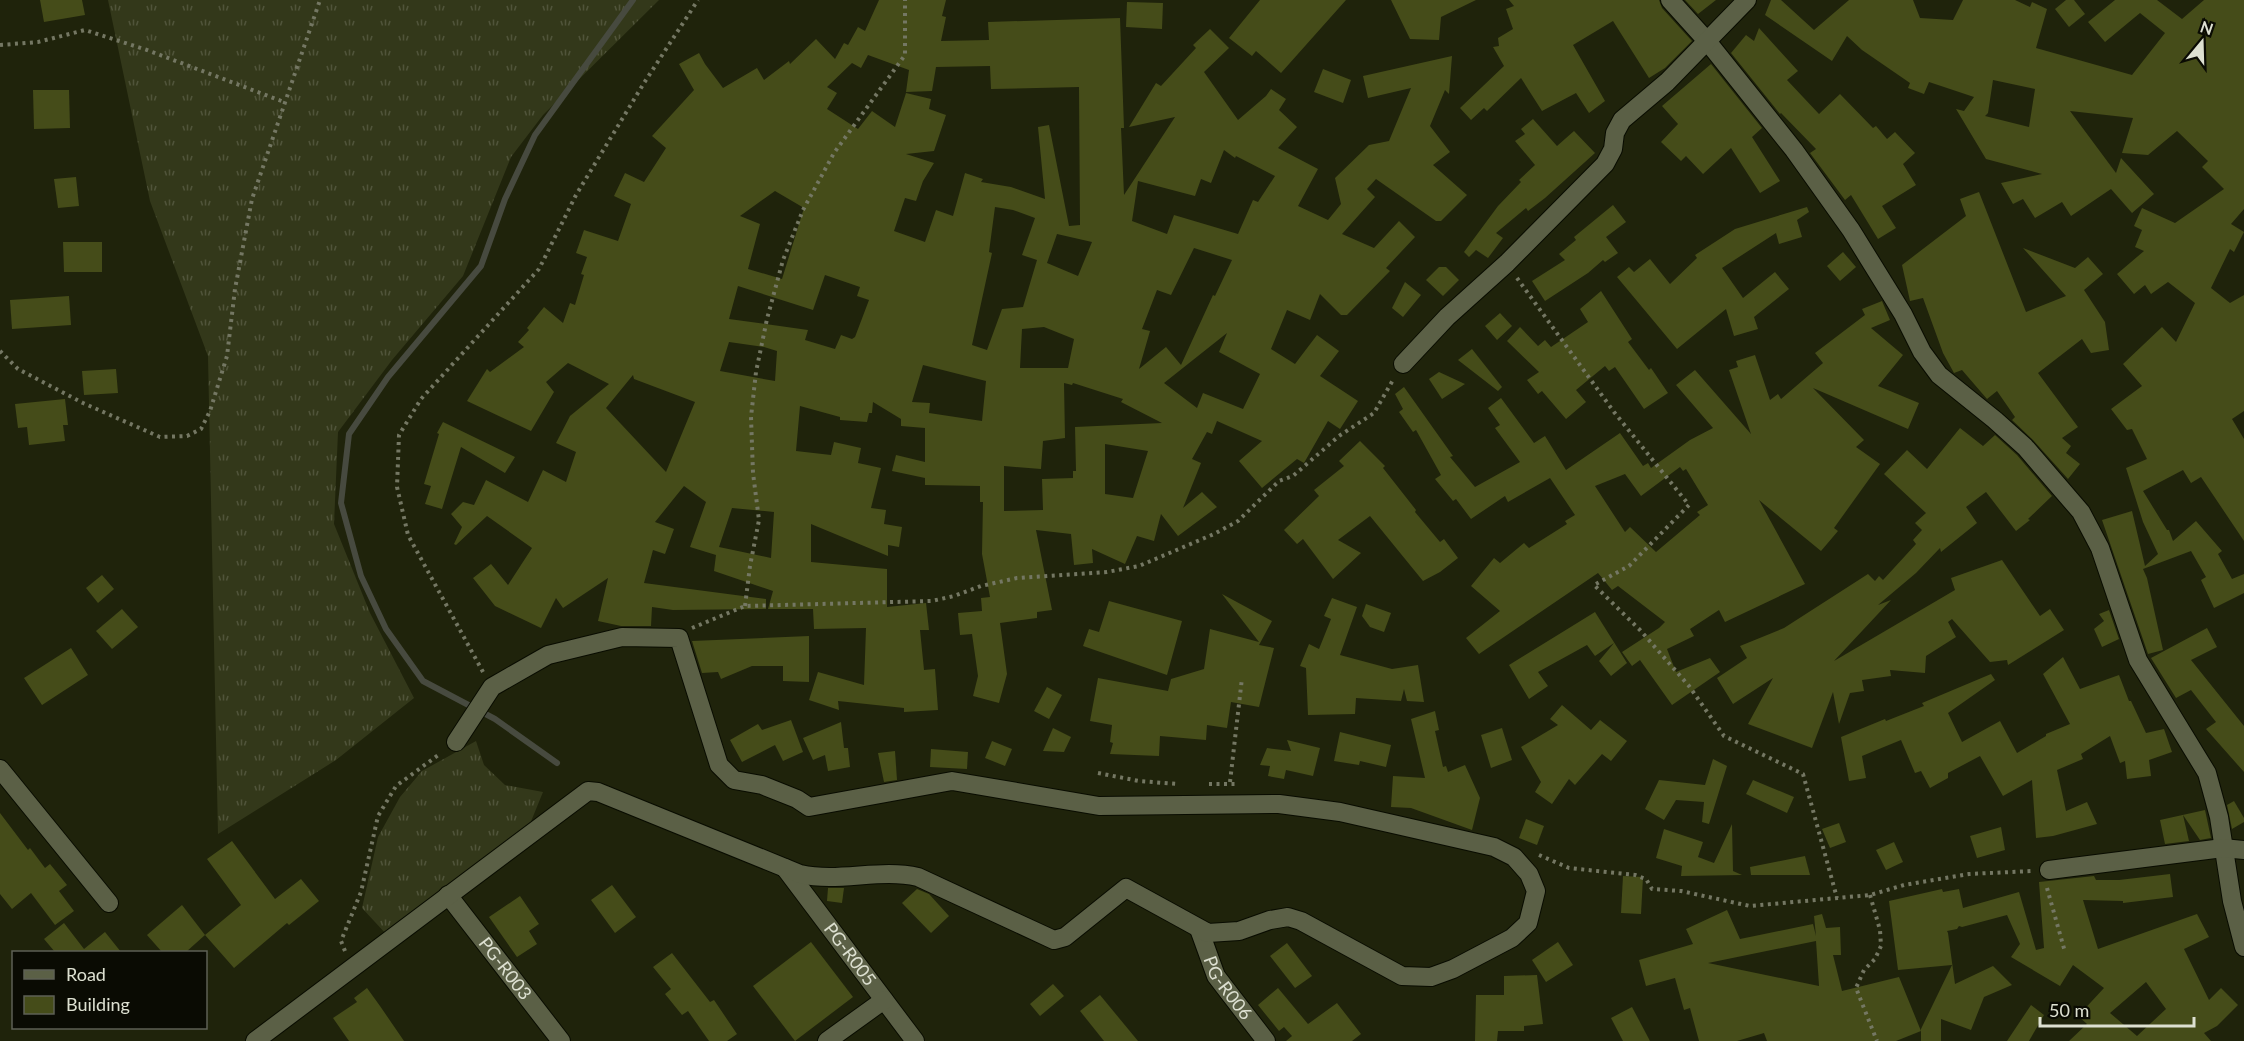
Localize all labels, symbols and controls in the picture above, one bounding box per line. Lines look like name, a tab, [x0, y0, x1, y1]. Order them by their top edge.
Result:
north arrow	[2172, 12, 2232, 72]
text: N	[2198, 16, 2216, 38]
street label: PG-R005	[820, 918, 881, 990]
street label: PG-R003	[475, 932, 537, 1004]
legend	[12, 951, 207, 1029]
street label: PG-R006	[1200, 953, 1258, 1024]
text: Road	[66, 963, 106, 985]
scale bar	[2040, 990, 2194, 1028]
text: Building	[66, 993, 130, 1015]
text: 50 m	[2049, 999, 2089, 1021]

